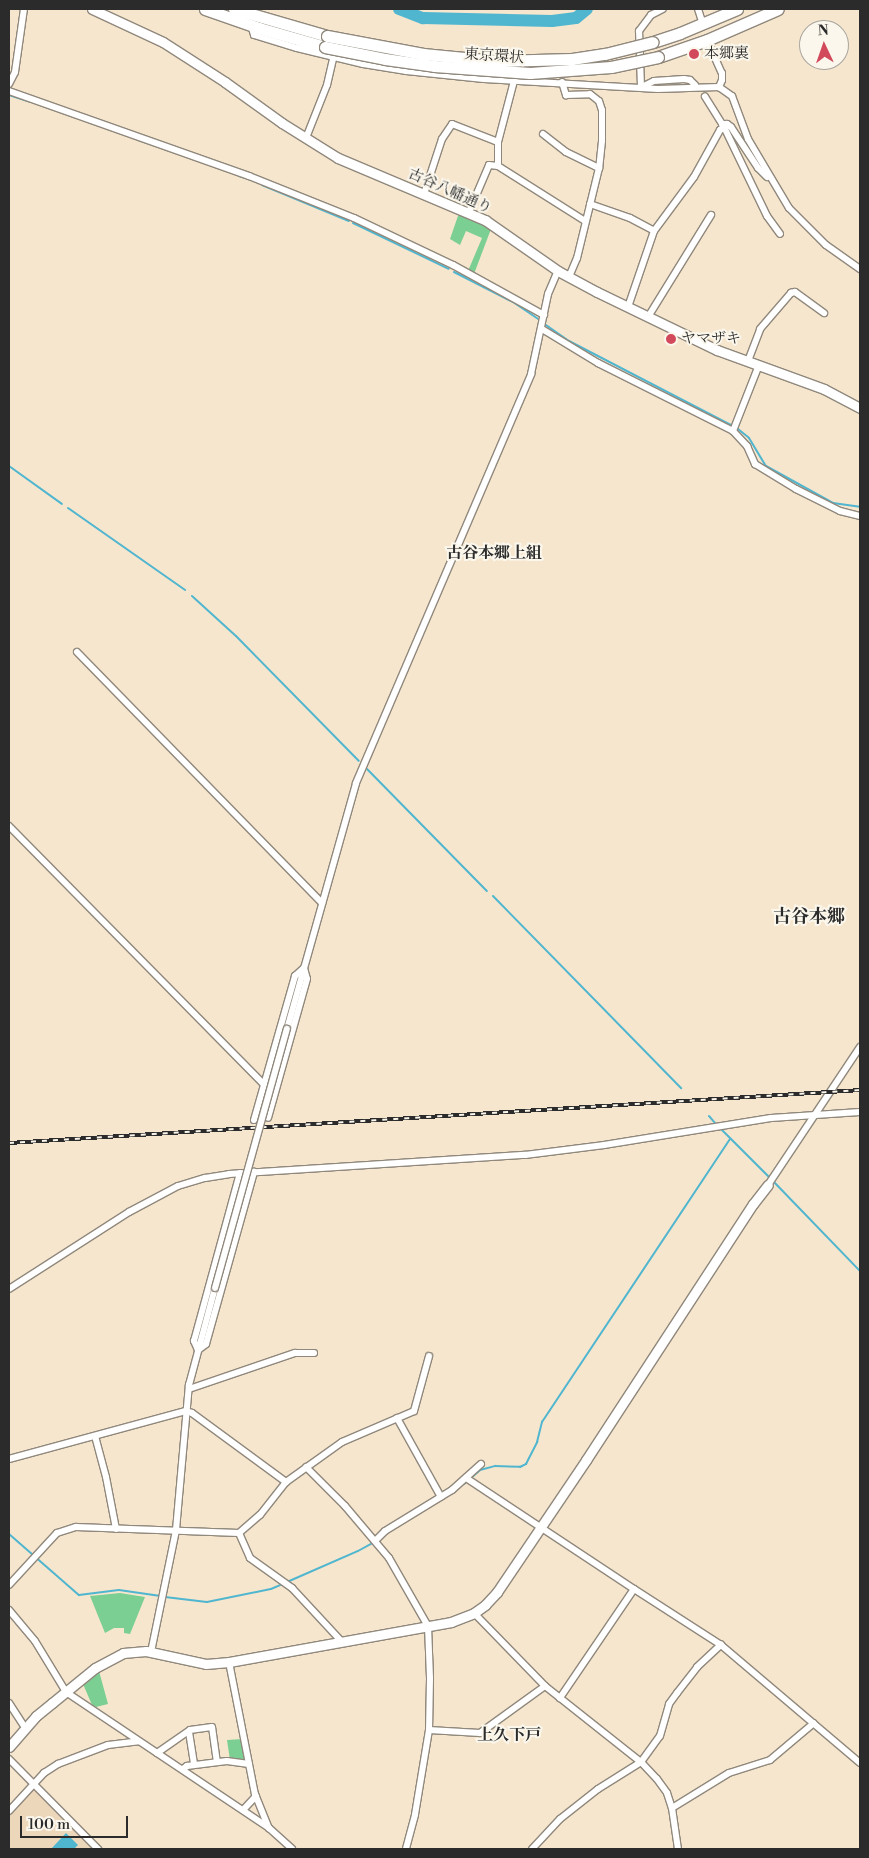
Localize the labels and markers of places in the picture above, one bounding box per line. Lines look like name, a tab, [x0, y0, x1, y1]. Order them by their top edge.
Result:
place label: 本郷裏	[704, 45, 749, 63]
marker: 本郷裏	[688, 48, 700, 60]
place label: ヤマザキ	[681, 330, 741, 348]
marker: ヤマザキ	[665, 333, 677, 345]

